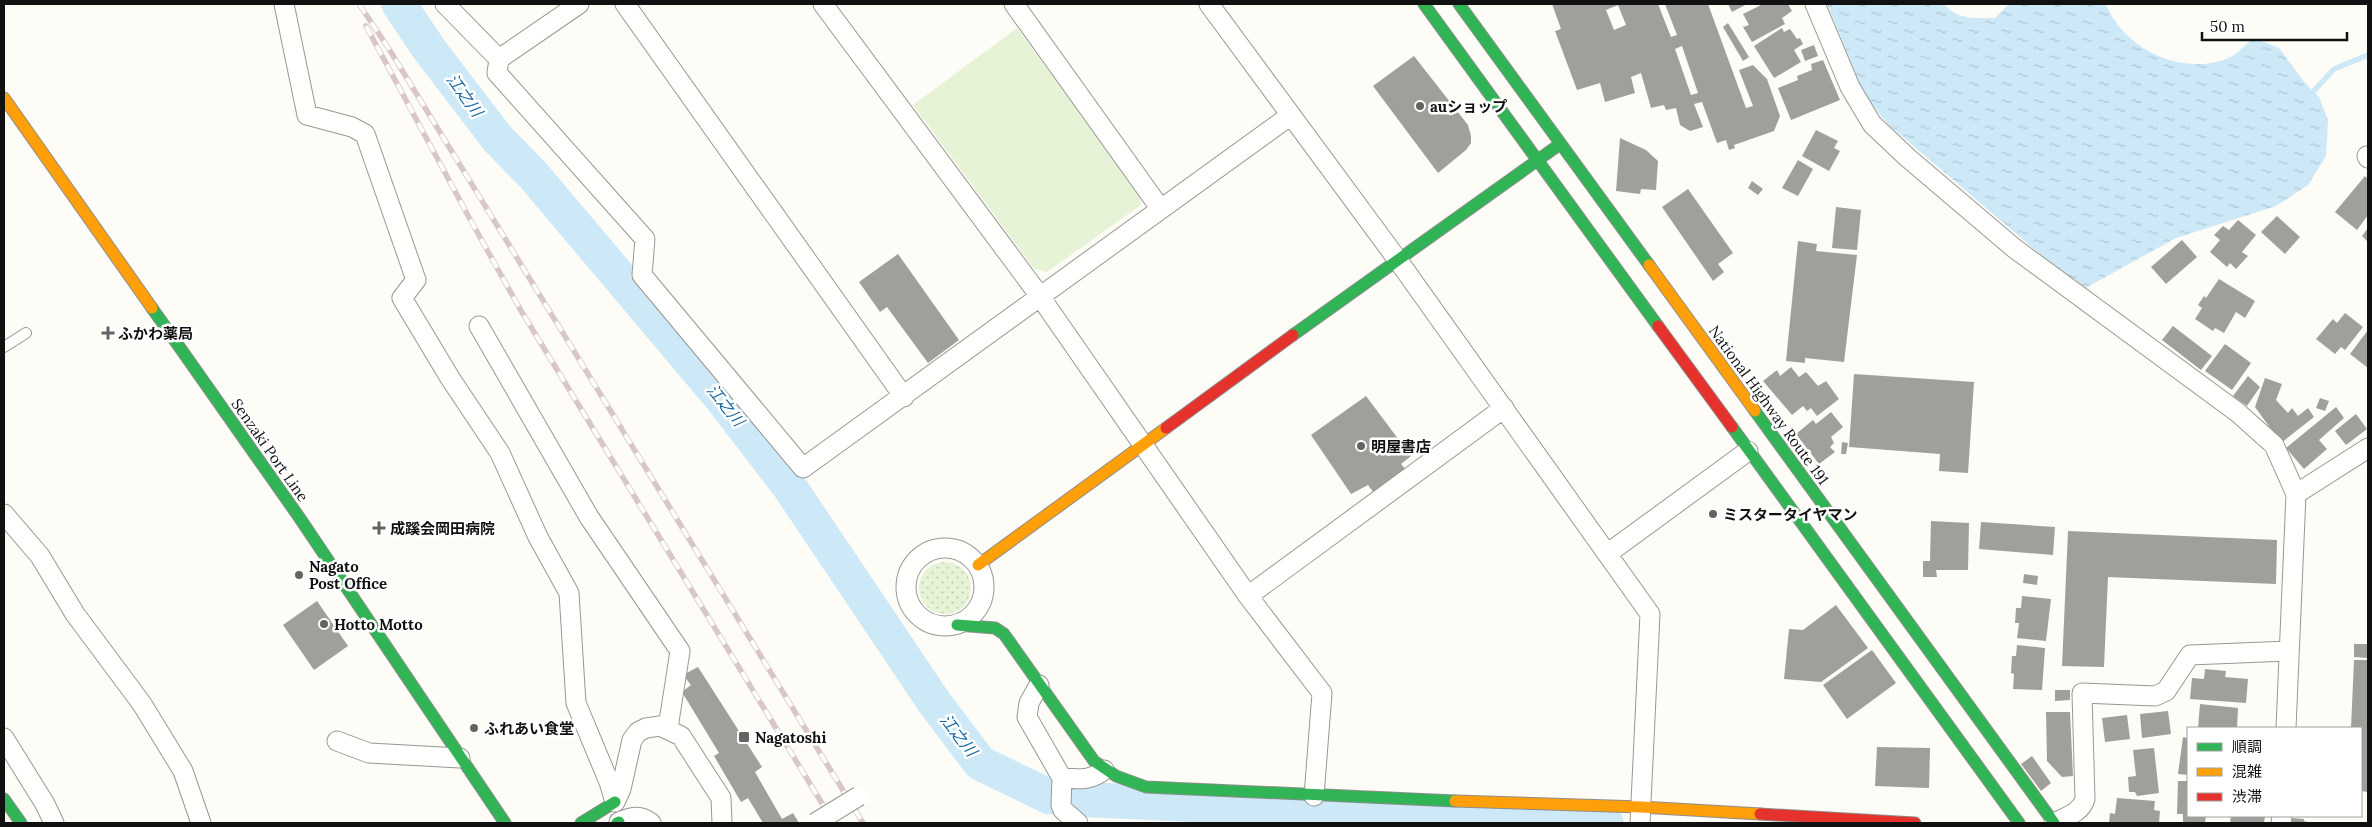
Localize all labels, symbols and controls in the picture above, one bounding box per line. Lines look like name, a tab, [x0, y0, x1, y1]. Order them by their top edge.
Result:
scale bar	[2202, 10, 2347, 42]
text: 50 m	[2210, 17, 2245, 36]
water label: 江之川	[443, 70, 488, 122]
place label: auショップ	[1430, 97, 1507, 116]
marker: auショップ	[1414, 100, 1426, 112]
street label: National Highway Route 191	[1705, 322, 1833, 488]
place label: ふかわ薬局	[118, 324, 193, 343]
marker: ふかわ薬局	[102, 327, 114, 339]
water label: 江之川	[703, 380, 750, 431]
street label: Senzaki Port Line	[227, 395, 313, 505]
place label: 明屋書店	[1371, 437, 1431, 456]
marker: 明屋書店	[1355, 440, 1367, 452]
place label: ミスタータイヤマン	[1723, 505, 1858, 524]
marker: ミスタータイヤマン	[1707, 508, 1719, 520]
place label: 成蹊会岡田病院	[390, 519, 495, 538]
marker: 成蹊会岡田病院	[372, 521, 386, 535]
place label: Nagato Post Office	[309, 557, 387, 593]
marker: Nagato Post Office	[293, 569, 305, 581]
place label: Hotto Motto	[334, 615, 423, 634]
marker: Hotto Motto	[318, 618, 330, 630]
water label: 江之川	[936, 710, 983, 762]
place label: ふれあい食堂	[484, 719, 574, 738]
marker: ふれあい食堂	[468, 722, 480, 734]
legend	[2187, 727, 2362, 817]
place label: Nagatoshi	[755, 728, 826, 747]
marker: Nagatoshi	[737, 730, 751, 744]
text: 順調	[2232, 737, 2262, 756]
text: 混雑	[2232, 762, 2262, 781]
text: 渋滞	[2232, 787, 2262, 806]

